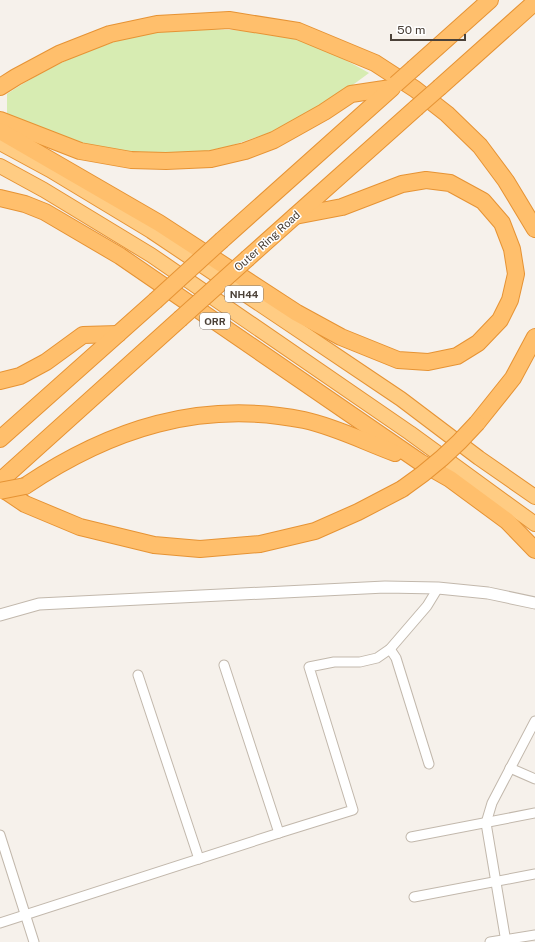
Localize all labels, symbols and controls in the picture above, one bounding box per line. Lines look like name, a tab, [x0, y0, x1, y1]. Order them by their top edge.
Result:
scale bar	[391, 16, 465, 42]
text: 50 m	[397, 23, 425, 37]
street label: Outer Ring Road	[232, 208, 302, 274]
road number: NH44	[225, 286, 263, 302]
road number: ORR	[200, 313, 230, 329]

